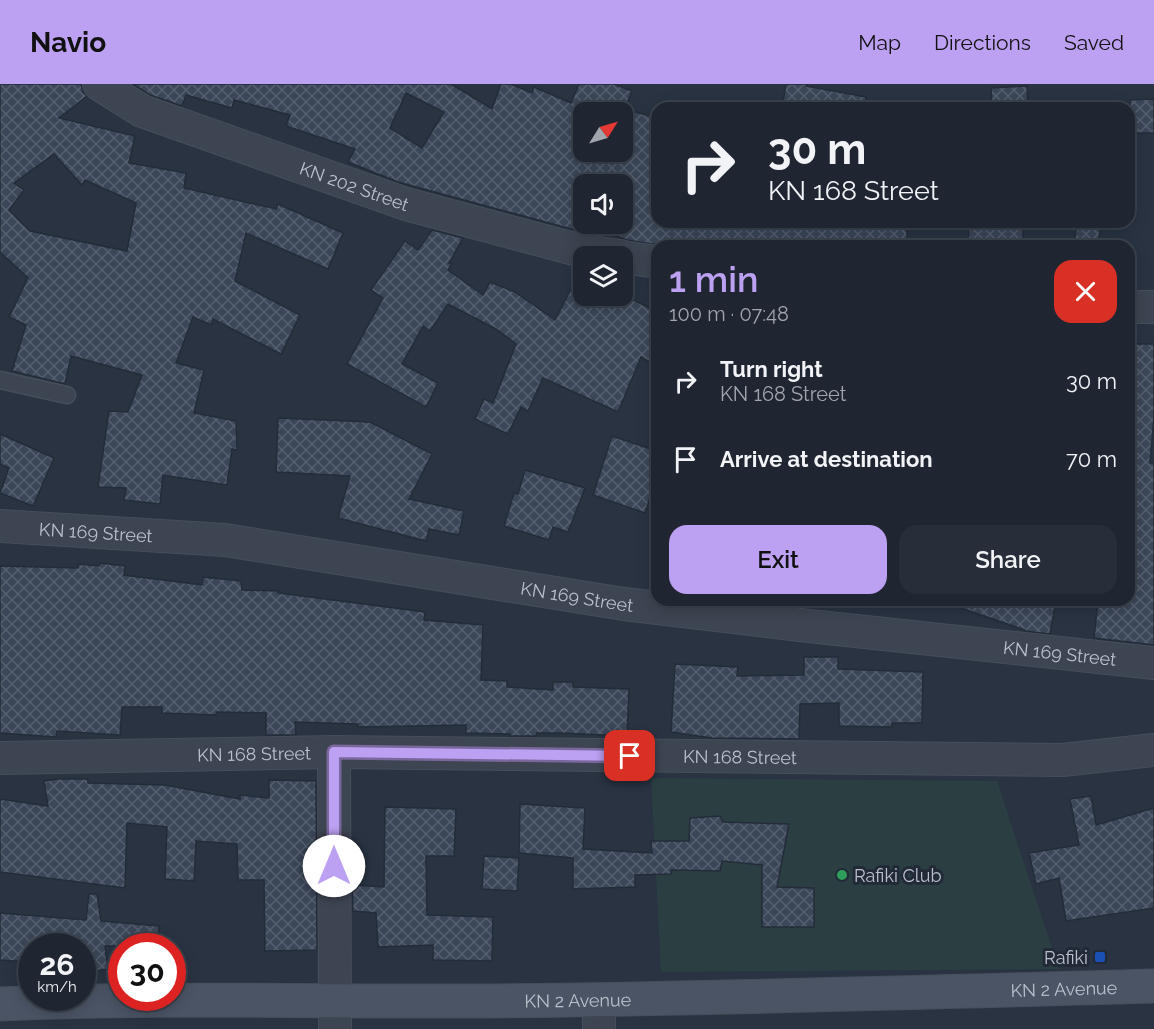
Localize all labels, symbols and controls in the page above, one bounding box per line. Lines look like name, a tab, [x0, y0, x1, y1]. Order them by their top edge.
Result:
text: Navio	[30, 26, 106, 59]
text: Map	[858, 30, 901, 55]
text: Directions	[934, 30, 1031, 55]
text: Saved	[1064, 30, 1124, 55]
north arrow	[573, 102, 633, 162]
map controls	[573, 102, 633, 306]
text: 30 m	[768, 125, 866, 174]
icon: right	[669, 126, 747, 204]
street label: KN 202 Street	[297, 157, 412, 215]
button: sound	[573, 174, 633, 234]
text: KN 168 Street	[768, 175, 939, 206]
button: layers	[573, 246, 633, 306]
text: 1 min	[669, 258, 758, 300]
button: close	[1054, 260, 1117, 323]
text: 100 m · 07:48	[669, 302, 789, 326]
text: Turn right	[720, 356, 823, 382]
icon: right	[669, 365, 702, 398]
text: 30 m	[1066, 368, 1117, 394]
text: KN 168 Street	[720, 382, 846, 406]
icon: arrive	[669, 443, 702, 476]
text: Arrive at destination	[720, 446, 933, 472]
text: 70 m	[1066, 446, 1117, 472]
street label: KN 169 Street	[38, 518, 153, 546]
button: Exit	[669, 525, 887, 594]
button: Share	[899, 525, 1117, 594]
street label: KN 169 Street	[519, 577, 635, 616]
street label: KN 169 Street	[1002, 636, 1117, 669]
pin	[604, 730, 655, 781]
icon: arrive	[613, 739, 646, 772]
street label: KN 168 Street	[197, 742, 311, 765]
street label: KN 168 Street	[683, 745, 797, 768]
position arrow	[302, 834, 366, 898]
place label: Rafiki Club	[854, 865, 942, 886]
marker: Rafiki Club	[835, 868, 849, 882]
speed limit sign: 30	[108, 933, 186, 1011]
text: 26	[39, 947, 75, 982]
place label: Rafiki	[1044, 947, 1088, 968]
marker: Rafiki	[1093, 950, 1107, 964]
street label: KN 2 Avenue	[1010, 976, 1118, 1000]
text: km/h	[37, 978, 77, 996]
street label: KN 2 Avenue	[524, 989, 632, 1011]

